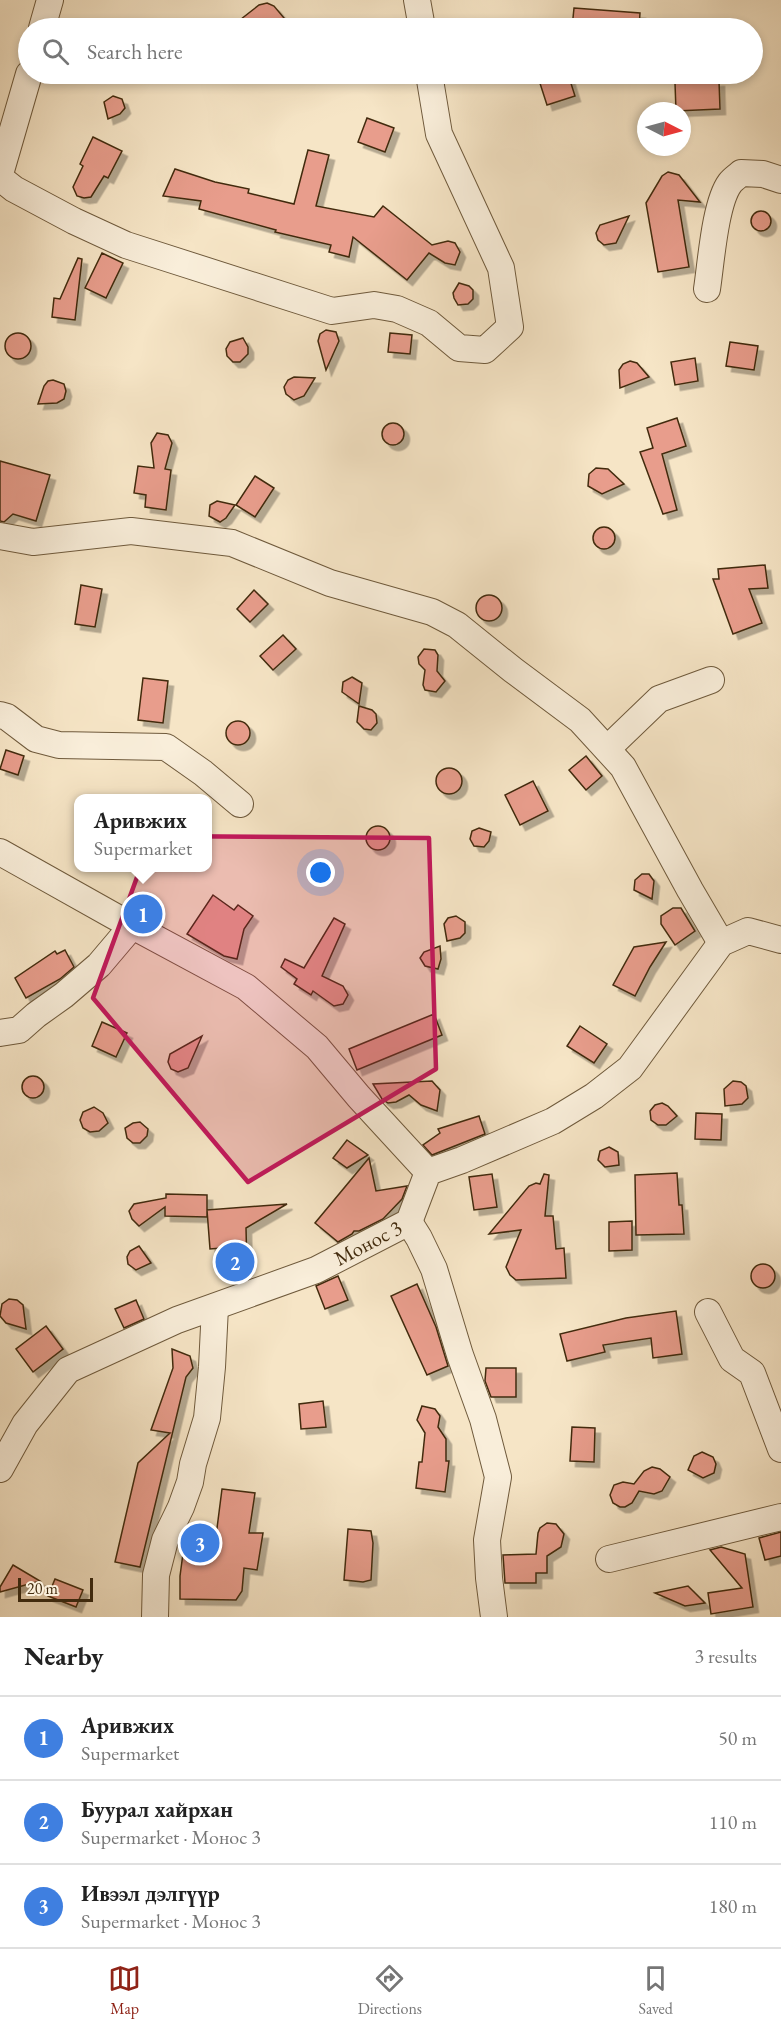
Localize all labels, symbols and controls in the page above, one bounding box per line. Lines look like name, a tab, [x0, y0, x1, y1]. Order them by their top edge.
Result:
search box	[18, 18, 763, 84]
icon: search	[39, 35, 72, 68]
text: Search here	[87, 37, 182, 66]
north arrow	[637, 102, 691, 156]
popup	[74, 794, 212, 872]
text: Аривжих	[94, 806, 187, 835]
text: Supermarket	[94, 835, 192, 861]
your location	[306, 858, 335, 887]
pin: 1	[124, 892, 162, 936]
street label: Монос 3	[329, 1213, 406, 1272]
pin: 2	[216, 1240, 254, 1284]
pin: 3	[180, 1520, 220, 1566]
scale bar	[18, 1575, 93, 1602]
text: 20 m	[27, 1578, 58, 1599]
text: Nearby	[24, 1639, 104, 1673]
text: 3 results	[694, 1643, 757, 1669]
text: Аривжих	[81, 1711, 174, 1740]
text: 1	[38, 1725, 49, 1751]
text: 50 m	[718, 1725, 757, 1751]
text: Supermarket	[81, 1740, 179, 1766]
text: Буурал хайрхан	[81, 1795, 233, 1824]
text: 2	[38, 1809, 49, 1835]
text: 110 m	[709, 1809, 757, 1835]
text: Supermarket · Монос 3	[81, 1824, 261, 1850]
text: Ивээл дэлгүүр	[81, 1879, 220, 1908]
text: 3	[38, 1893, 49, 1919]
text: 180 m	[709, 1893, 757, 1919]
text: Supermarket · Монос 3	[81, 1908, 261, 1934]
tab: Map	[108, 1962, 141, 2019]
tab: Directions	[358, 1962, 422, 2019]
tab: Saved	[638, 1962, 673, 2019]

